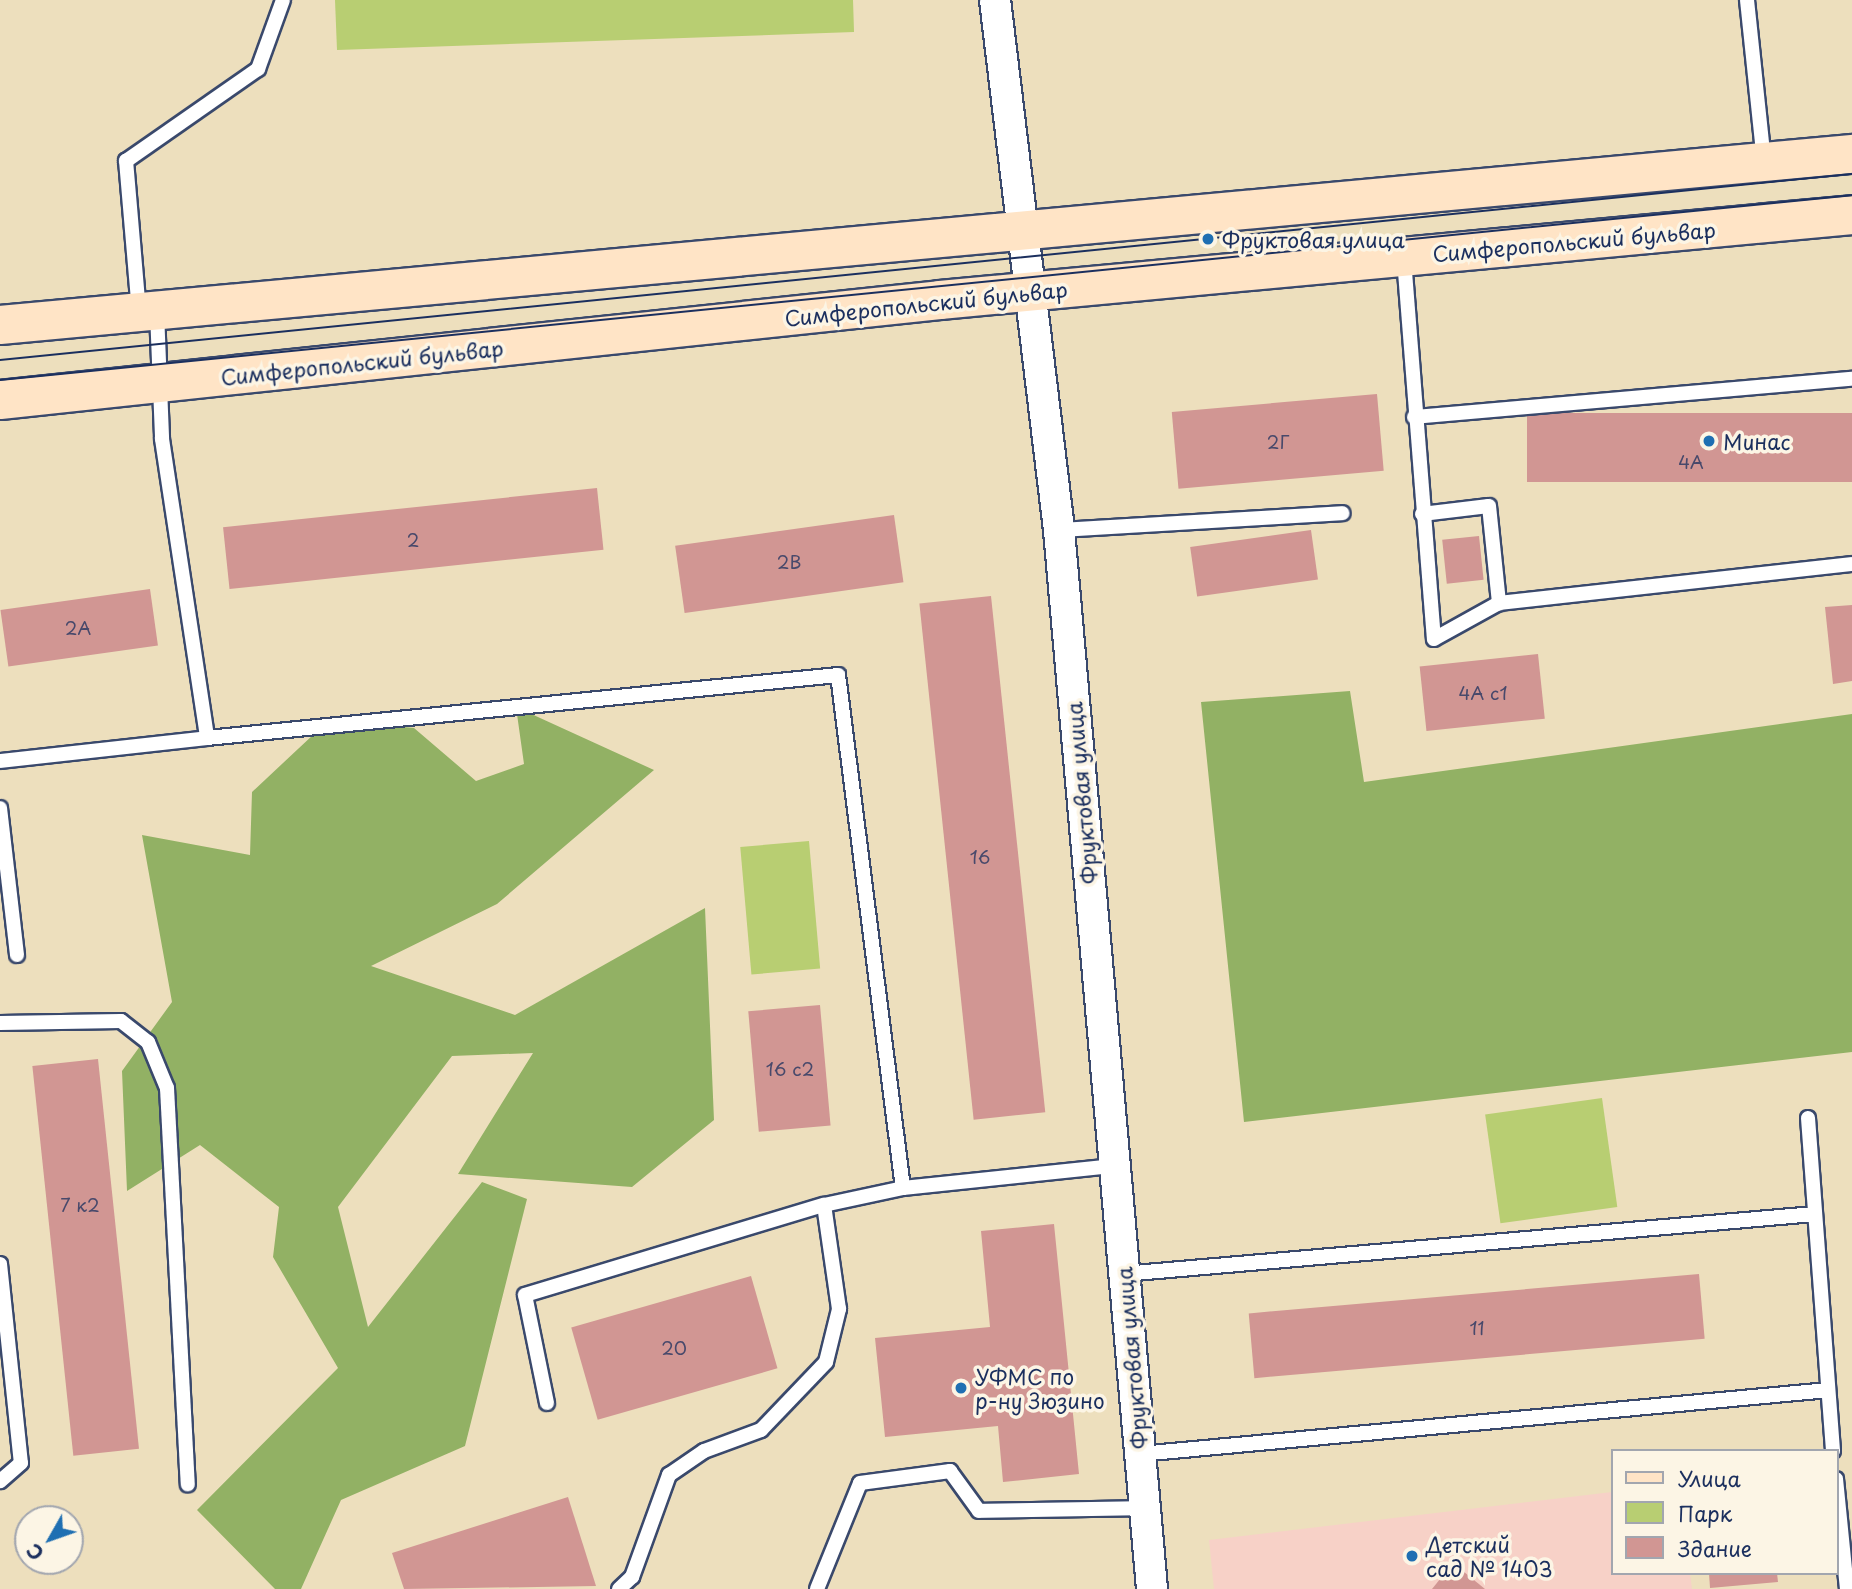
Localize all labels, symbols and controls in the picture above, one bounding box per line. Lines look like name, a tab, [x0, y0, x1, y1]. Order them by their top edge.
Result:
street label: Симферопольский бульвар	[1431, 216, 1717, 266]
place label: Фруктовая улица	[1222, 226, 1405, 252]
marker: Фруктовая улица	[1200, 231, 1216, 247]
street label: Симферопольский бульвар	[783, 276, 1069, 330]
street label: Симферопольский бульвар	[219, 335, 505, 389]
place label: Минас	[1723, 428, 1790, 454]
house number: 2Г	[1267, 431, 1289, 453]
marker: Минас	[1701, 433, 1717, 449]
house number: 4А	[1678, 451, 1704, 473]
house number: 2	[407, 529, 419, 551]
house number: 2В	[777, 551, 801, 573]
house number: 2А	[65, 617, 91, 639]
house number: 4А с1	[1458, 682, 1508, 704]
street label: Фруктовая улица	[1060, 701, 1102, 885]
house number: 16	[970, 846, 990, 868]
house number: 16 с2	[766, 1058, 814, 1080]
house number: 7 к2	[60, 1194, 100, 1216]
street label: Фруктовая улица	[1110, 1266, 1152, 1450]
house number: 11	[1469, 1317, 1485, 1339]
house number: 20	[661, 1337, 687, 1359]
place label: УФМС по р-ну Зюзино	[975, 1363, 1106, 1413]
marker: УФМС по р-ну Зюзино	[953, 1380, 969, 1396]
legend	[1610, 1449, 1838, 1575]
text: Улица	[1678, 1462, 1741, 1494]
text: Парк	[1678, 1497, 1732, 1529]
north arrow	[14, 1505, 84, 1575]
place label: Детский сад № 1403	[1426, 1531, 1553, 1581]
text: Здание	[1678, 1532, 1752, 1564]
text: С	[19, 1538, 50, 1567]
marker: Детский сад № 1403	[1404, 1548, 1420, 1564]

